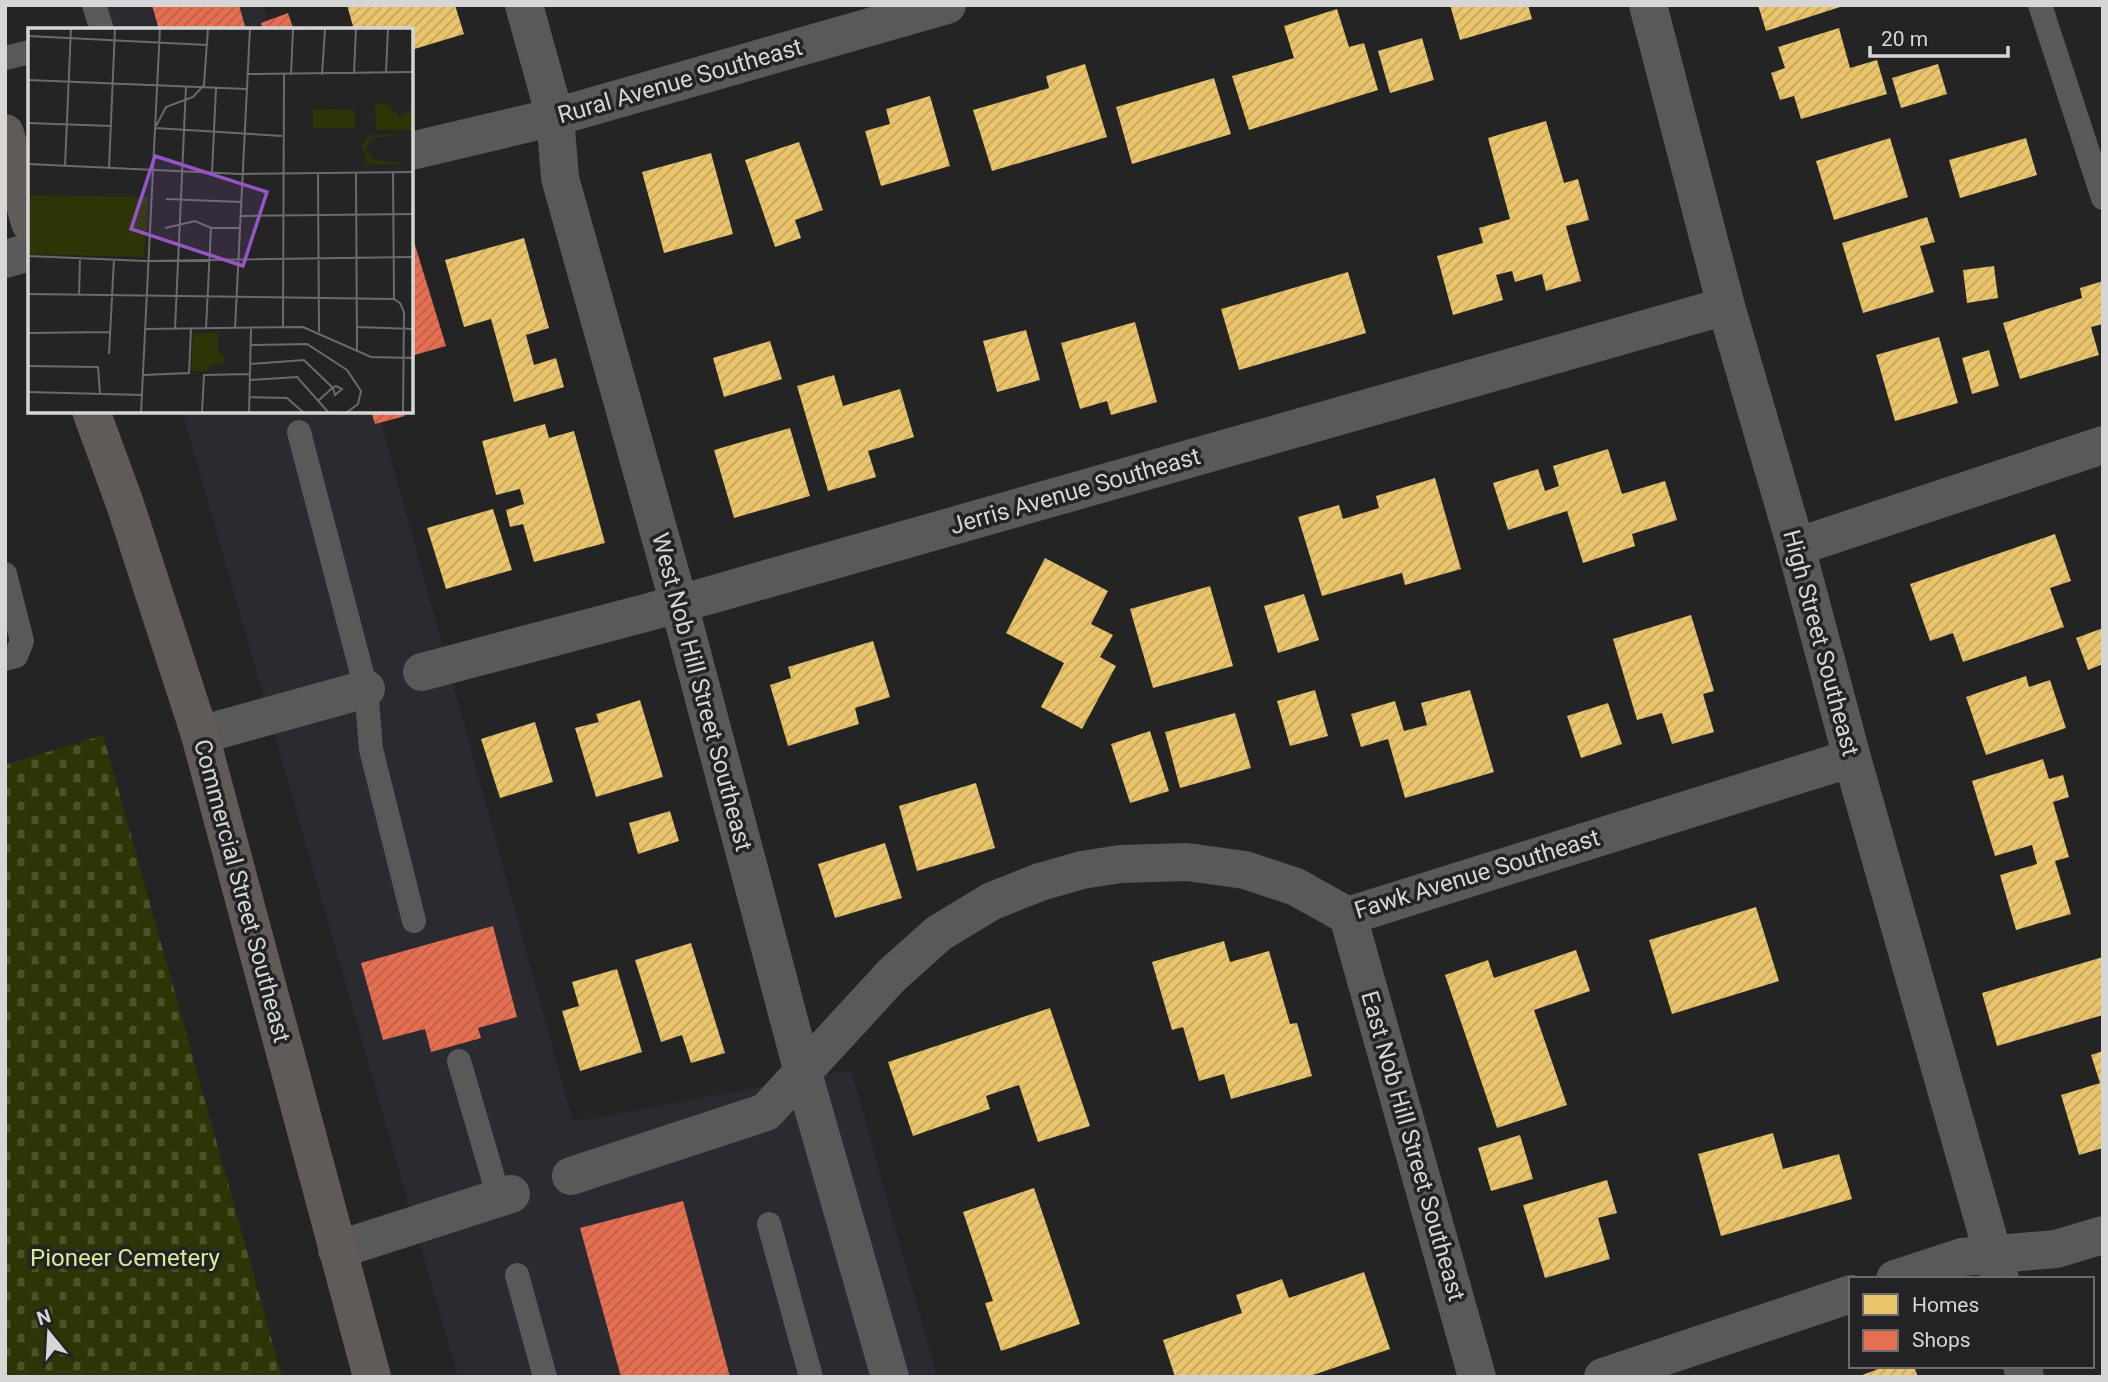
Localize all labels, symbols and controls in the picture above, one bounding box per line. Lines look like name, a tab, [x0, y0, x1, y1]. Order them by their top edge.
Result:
scale bar	[1870, 14, 2008, 58]
text: 20 m	[1881, 27, 1928, 51]
inset map	[28, 28, 413, 413]
street label: Rural Avenue Southeast	[554, 33, 806, 129]
street label: Jerris Avenue Southeast	[947, 442, 1204, 540]
street label: High Street Southeast	[1777, 527, 1865, 759]
street label: West Nob Hill Street Southeast	[646, 530, 758, 854]
street label: Commercial Street Southeast	[188, 736, 296, 1046]
street label: Fawk Avenue Southeast	[1351, 823, 1603, 925]
street label: East Nob Hill Street Southeast	[1355, 988, 1471, 1304]
park label: Pioneer Cemetery	[30, 1244, 221, 1272]
legend	[1849, 1277, 2094, 1368]
text: Homes	[1912, 1293, 1979, 1317]
north arrow	[14, 1298, 84, 1368]
text: N	[34, 1304, 54, 1330]
text: Shops	[1912, 1328, 1971, 1352]

